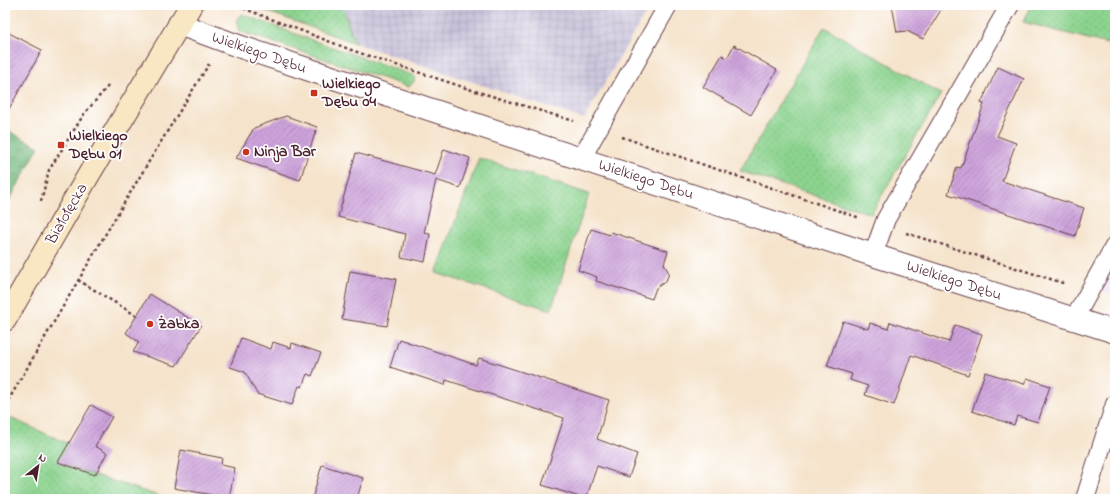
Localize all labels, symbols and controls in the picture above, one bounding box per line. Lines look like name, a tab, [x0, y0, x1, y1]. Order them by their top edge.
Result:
street label: Wielkiego Dębu	[208, 26, 310, 80]
place label: Wielkiego Dębu 04	[321, 72, 381, 114]
marker: Wielkiego Dębu 04	[309, 88, 319, 98]
place label: Wielkiego Dębu 01	[68, 124, 128, 166]
marker: Wielkiego Dębu 01	[56, 140, 66, 150]
place label: Ninja Bar	[254, 140, 317, 164]
marker: Ninja Bar	[241, 147, 251, 157]
street label: Wielkiego Dębu	[595, 153, 697, 207]
street label: Białołęcka	[39, 179, 94, 250]
street label: Wielkiego Dębu	[903, 254, 1005, 308]
place label: Żabka	[158, 312, 200, 336]
marker: Żabka	[145, 319, 155, 329]
north arrow	[18, 446, 58, 486]
text: N	[35, 449, 50, 467]

